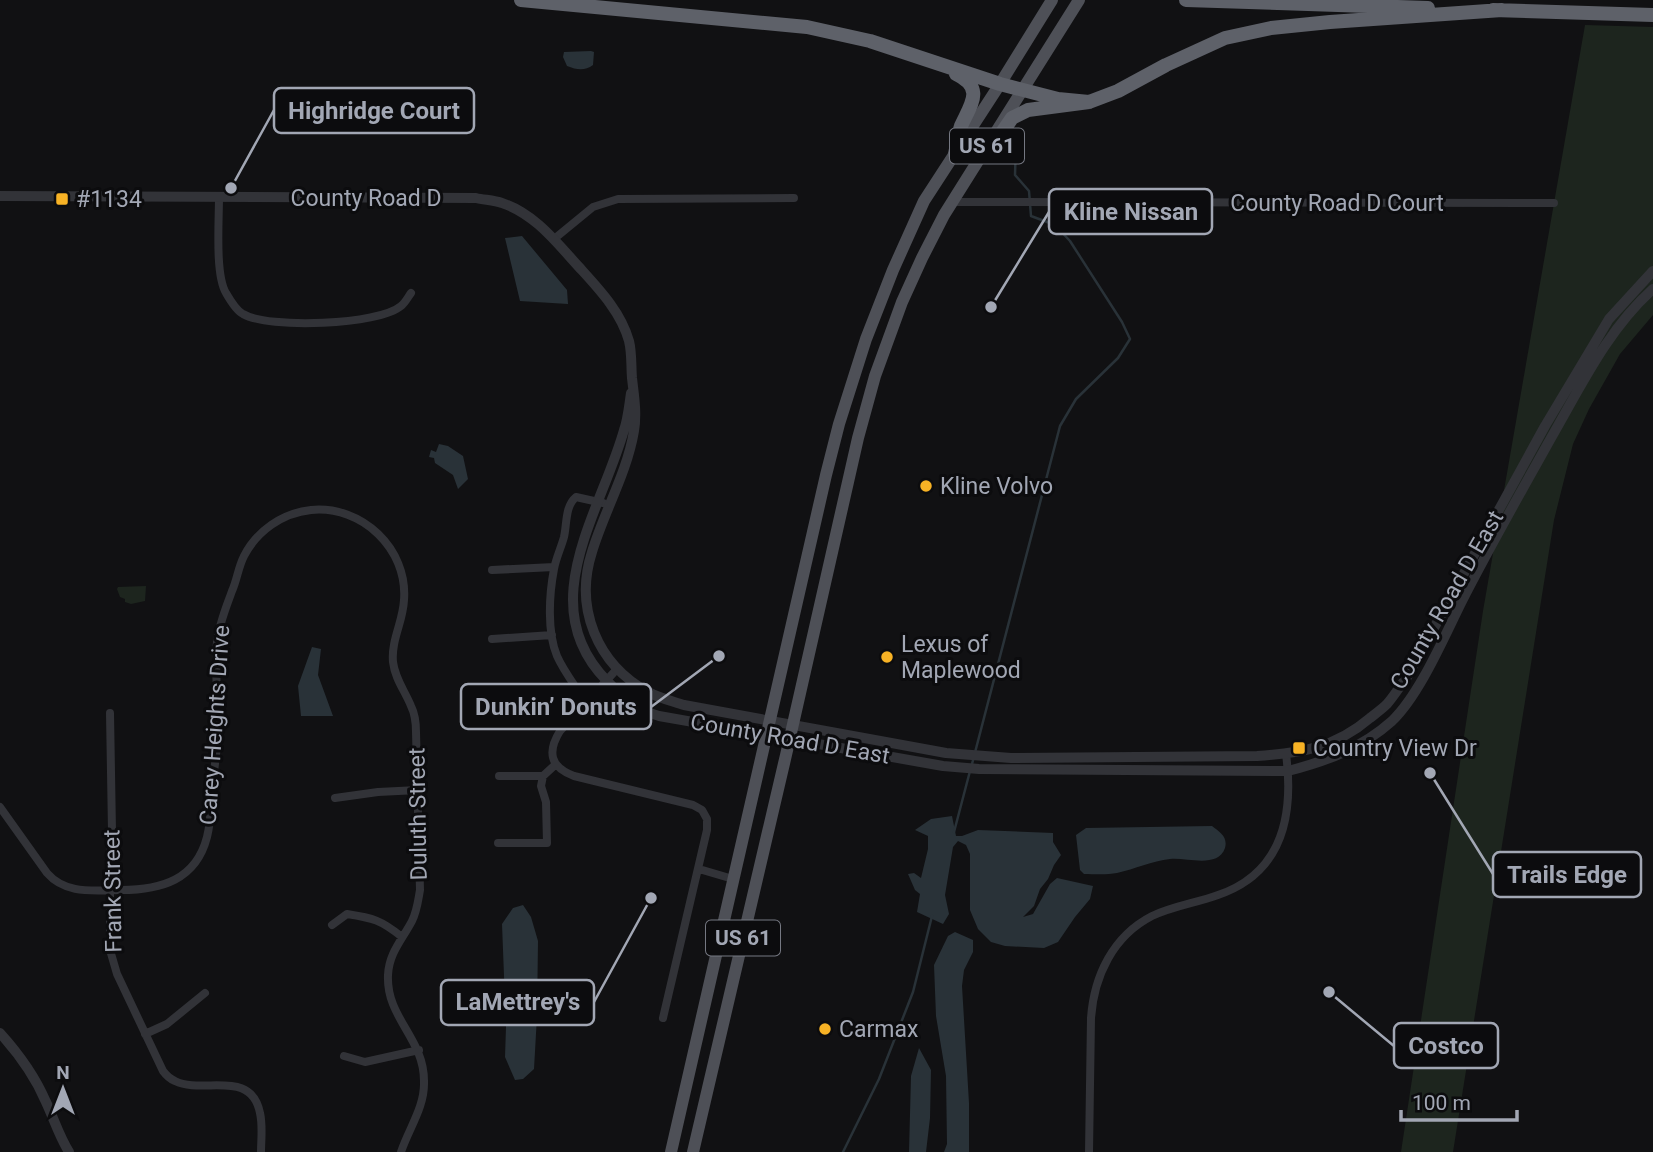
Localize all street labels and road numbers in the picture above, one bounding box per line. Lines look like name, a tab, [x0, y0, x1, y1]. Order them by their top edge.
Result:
road number: US 61	[950, 128, 1024, 164]
street label: County Road D	[290, 185, 442, 212]
street label: County Road D Court	[1230, 190, 1444, 217]
street label: County Road D East	[1385, 506, 1509, 694]
street label: Carey Heights Drive	[195, 624, 235, 826]
street label: County Road D East	[688, 708, 892, 770]
street label: Duluth Street	[403, 747, 433, 881]
street label: Frank Street	[98, 829, 128, 953]
road number: US 61	[706, 920, 780, 956]

